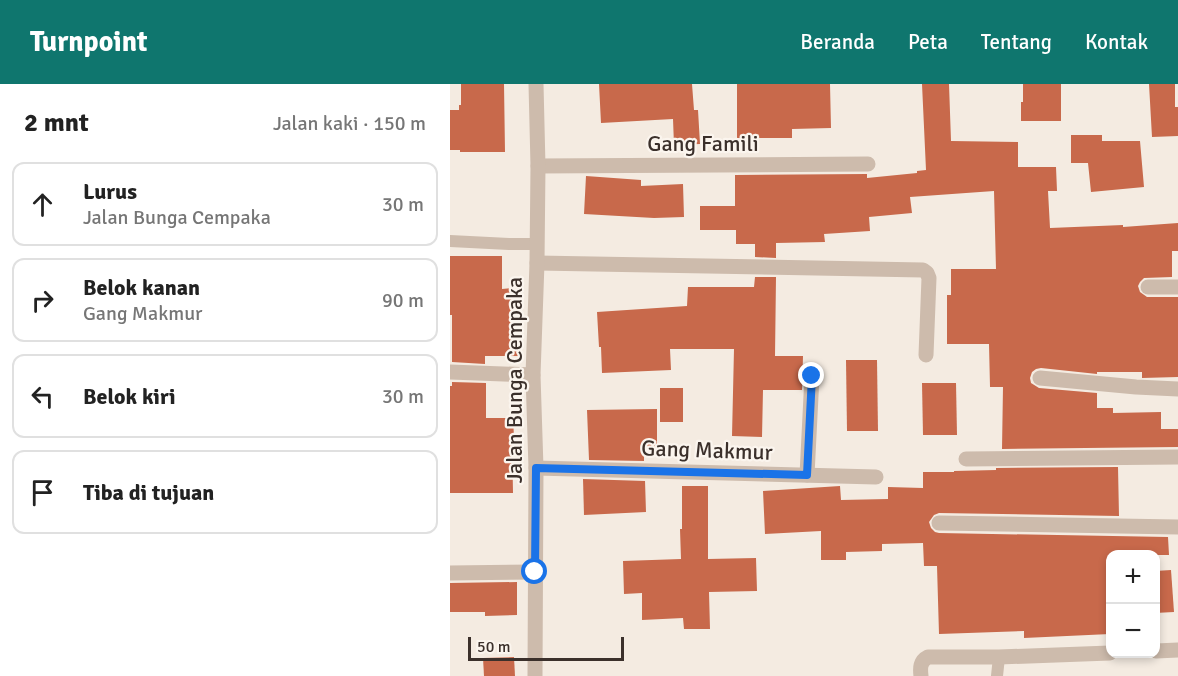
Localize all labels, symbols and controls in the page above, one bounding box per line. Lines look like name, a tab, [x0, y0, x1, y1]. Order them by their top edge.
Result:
text: Turnpoint	[30, 25, 147, 59]
text: Beranda	[800, 29, 875, 55]
text: Peta	[908, 29, 948, 55]
text: Tentang	[981, 29, 1052, 55]
text: Kontak	[1085, 29, 1148, 55]
text: 2 mnt	[24, 107, 89, 139]
text: Jalan kaki · 150 m	[273, 111, 426, 136]
street label: Gang Famili	[647, 130, 759, 157]
text: Lurus	[83, 178, 137, 205]
icon: ahead	[26, 188, 59, 221]
text: 30 m	[382, 192, 424, 217]
text: Jalan Bunga Cempaka	[83, 205, 271, 230]
text: Belok kanan	[83, 274, 200, 301]
street label: Jalan Bunga Cempaka	[501, 277, 528, 483]
icon: right	[26, 284, 59, 317]
text: 90 m	[382, 288, 424, 313]
text: Gang Makmur	[83, 301, 202, 326]
route end	[798, 362, 824, 388]
icon: left	[26, 380, 59, 413]
text: Belok kiri	[83, 383, 176, 410]
text: 30 m	[382, 384, 424, 409]
street label: Gang Makmur	[641, 434, 773, 466]
icon: arrive	[26, 476, 59, 509]
text: Tiba di tujuan	[83, 479, 214, 506]
map controls	[1106, 550, 1160, 658]
button: +	[1106, 550, 1160, 604]
route start	[521, 558, 547, 584]
button: −	[1106, 604, 1160, 658]
scale bar	[468, 634, 624, 662]
text: 50 m	[477, 637, 511, 657]

